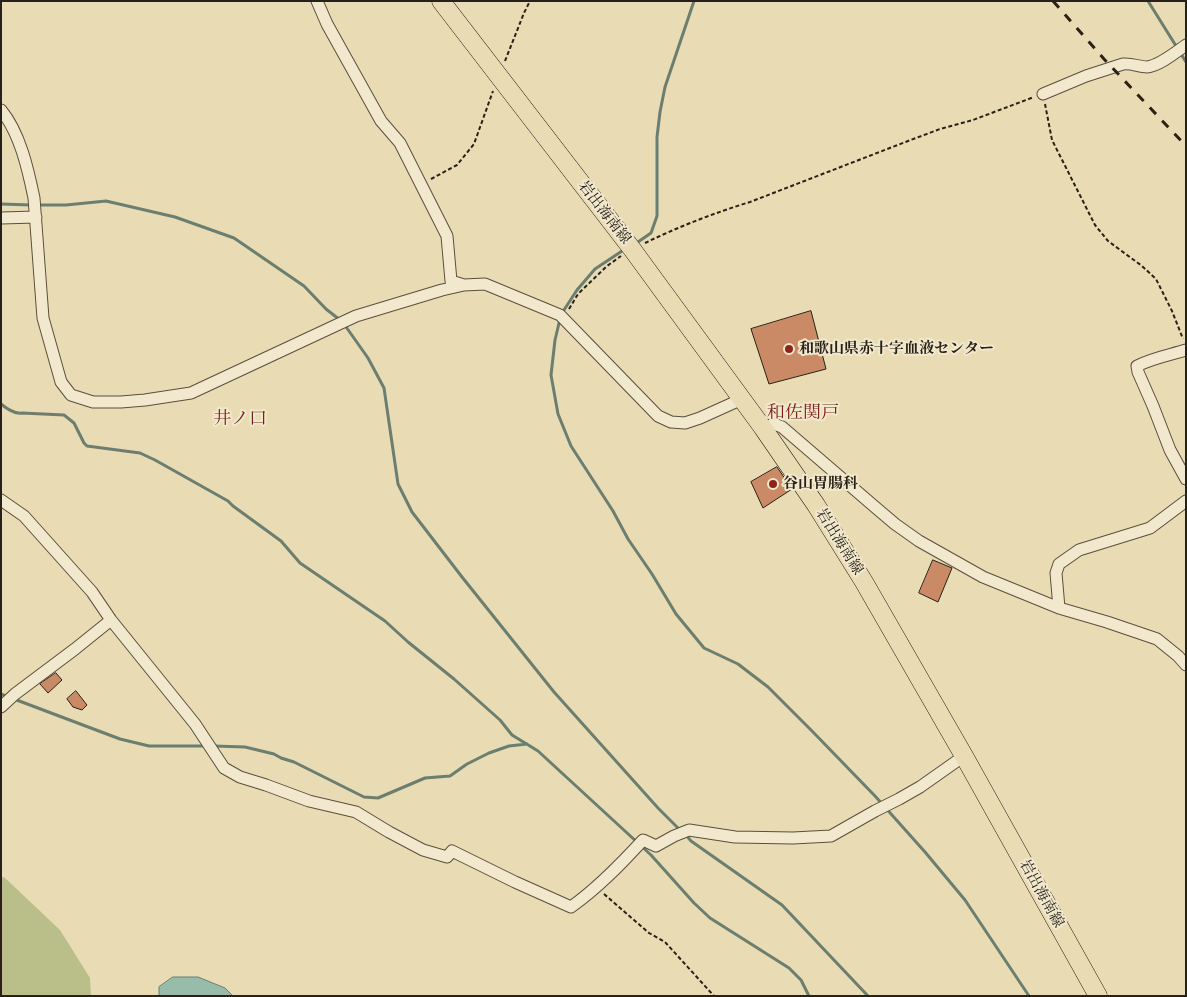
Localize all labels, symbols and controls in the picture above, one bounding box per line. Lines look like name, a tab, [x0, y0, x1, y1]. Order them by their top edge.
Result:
street label: 岩出海南線	[574, 178, 634, 248]
place label: 和歌山県赤十字血液センター	[799, 340, 994, 358]
marker: 和歌山県赤十字血液センター	[783, 343, 795, 355]
district label: 和佐関戸	[767, 403, 839, 425]
district label: 井ノ口	[213, 409, 267, 431]
place label: 谷山胃腸科	[783, 475, 858, 493]
marker: 谷山胃腸科	[767, 478, 779, 490]
street label: 岩出海南線	[811, 505, 867, 579]
street label: 岩出海南線	[1015, 857, 1067, 931]

